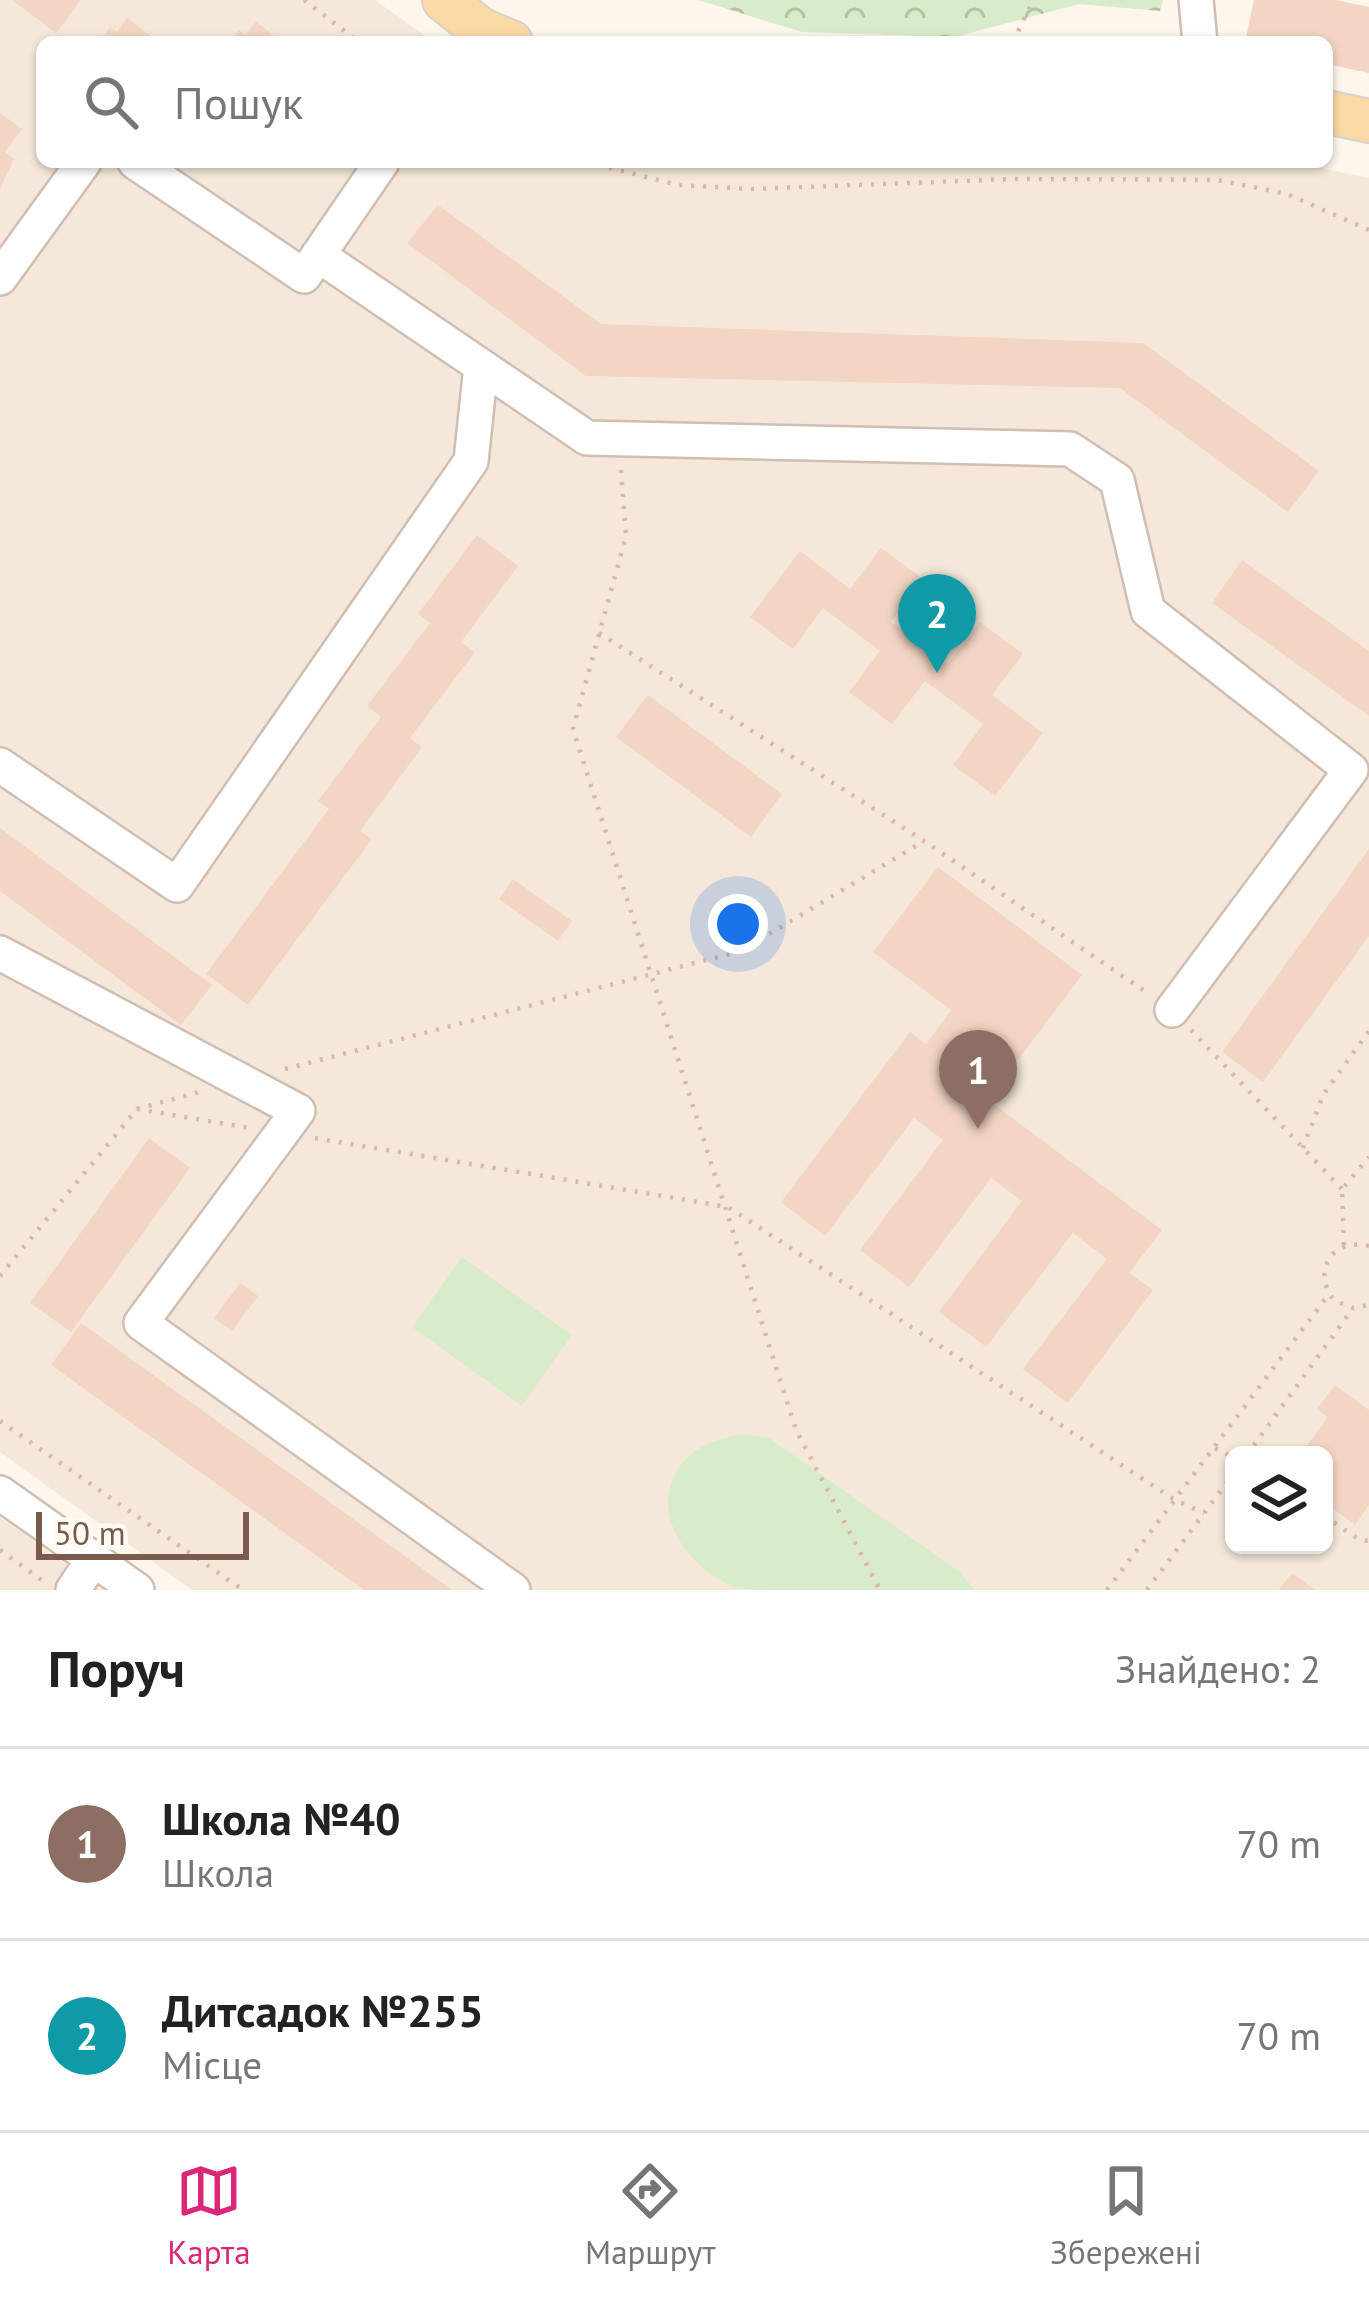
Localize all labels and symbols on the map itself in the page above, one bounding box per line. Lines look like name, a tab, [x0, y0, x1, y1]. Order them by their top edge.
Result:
pin: 2	[898, 574, 976, 673]
your location	[708, 894, 768, 954]
pin: 1	[939, 1030, 1017, 1129]
scale bar	[36, 1506, 249, 1559]

